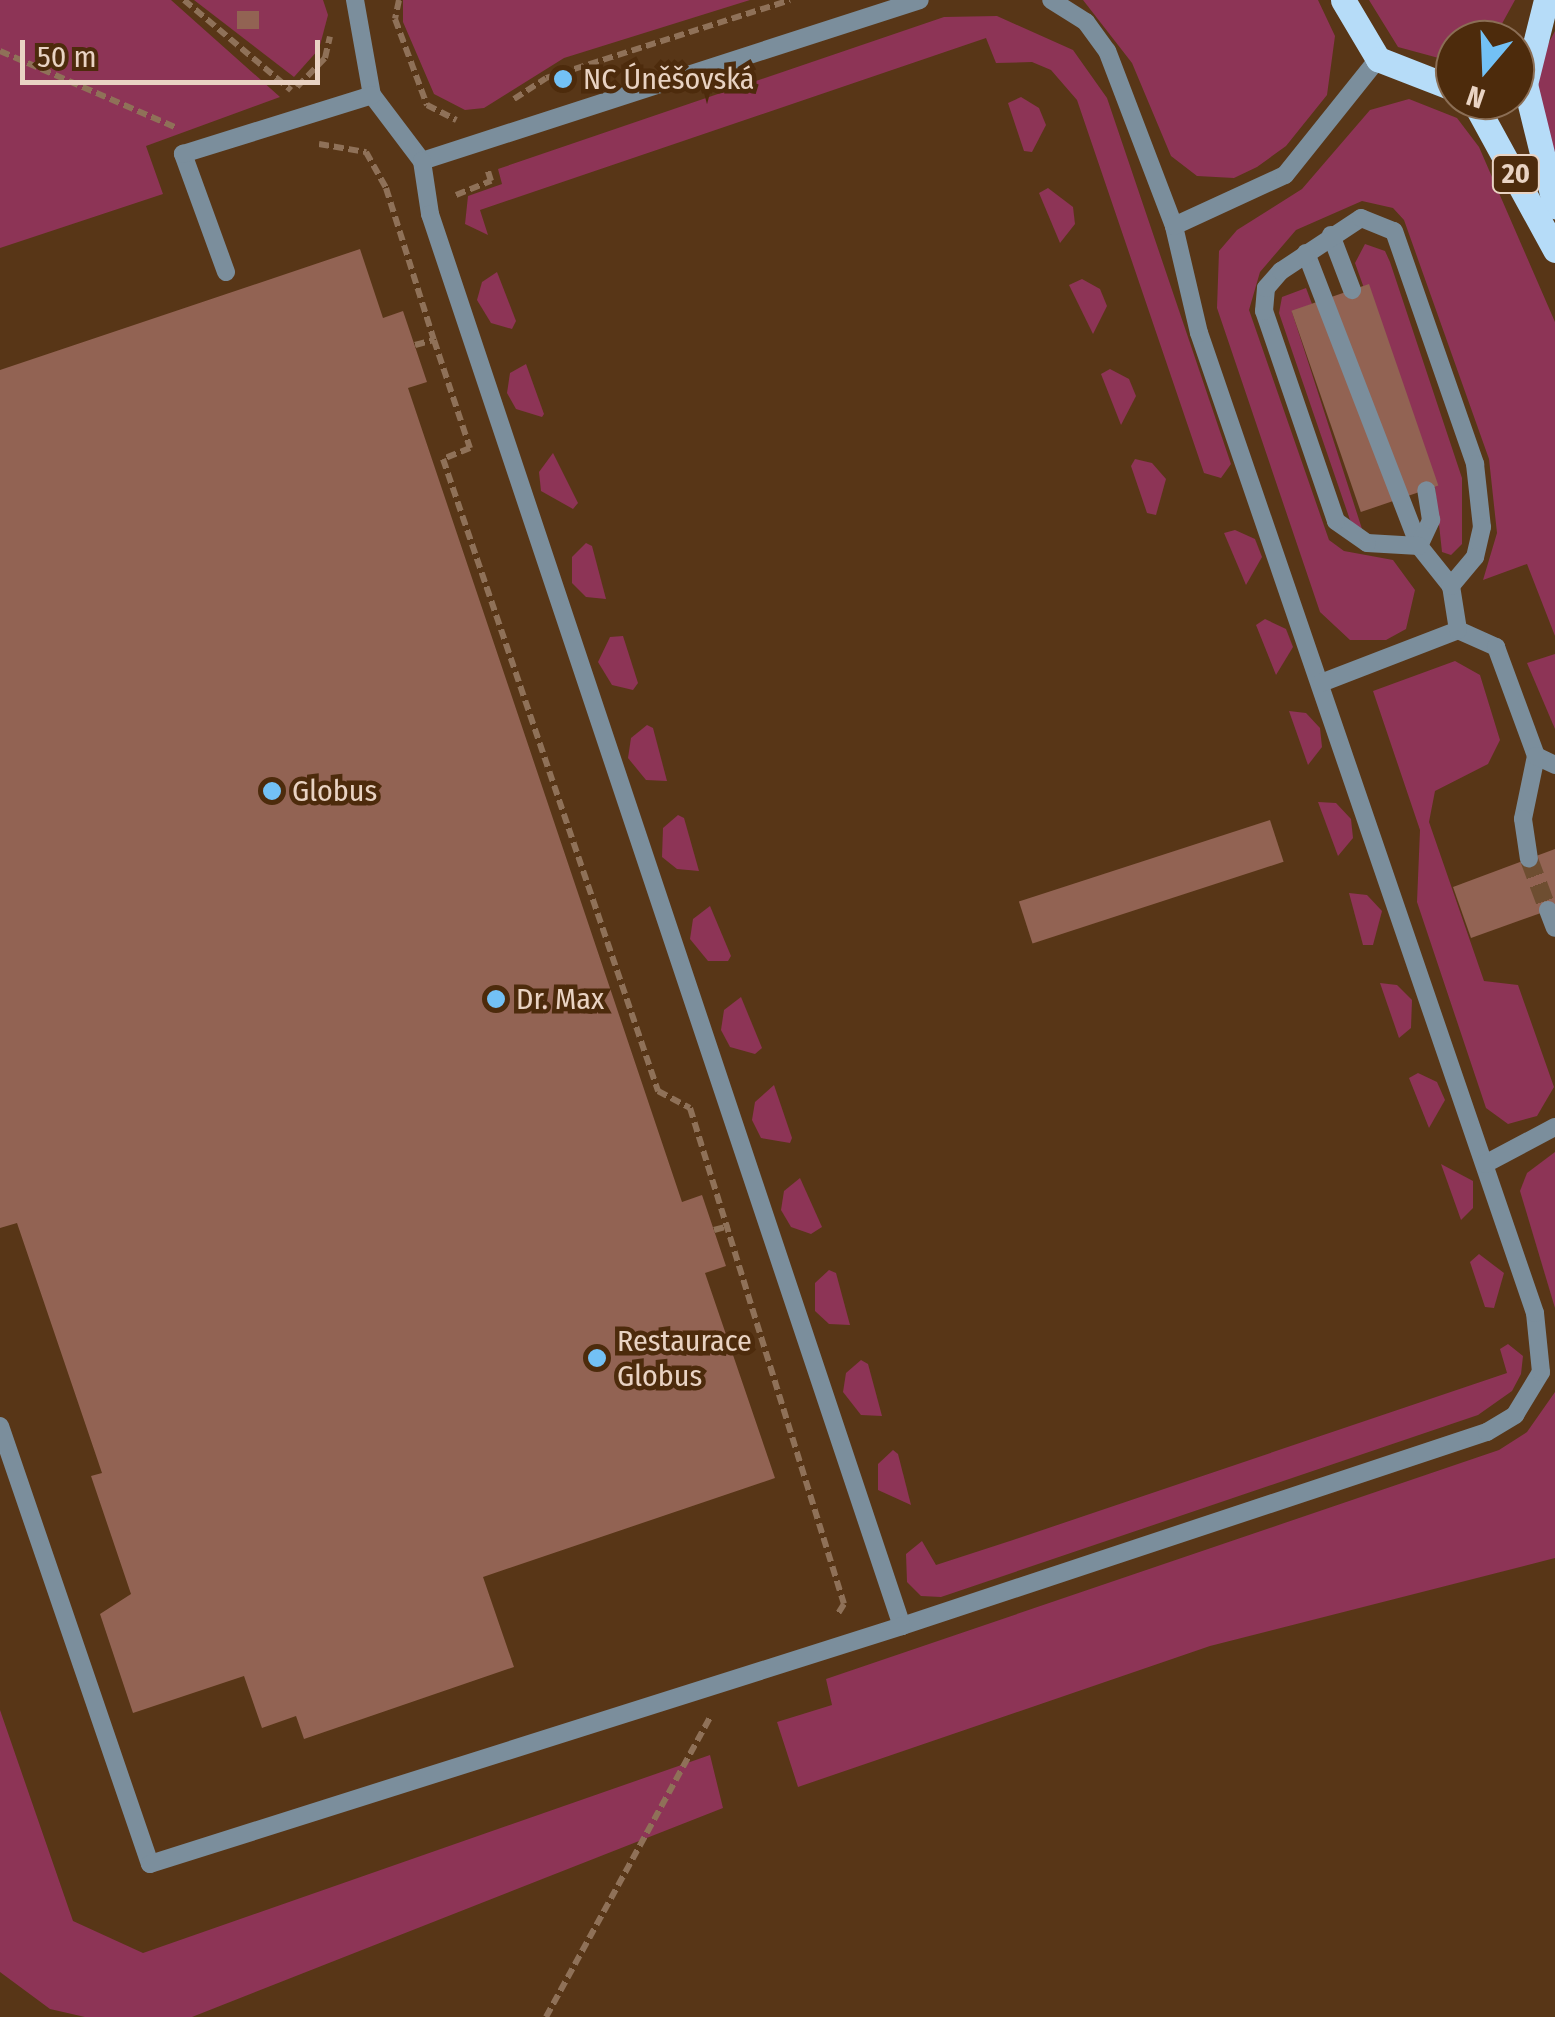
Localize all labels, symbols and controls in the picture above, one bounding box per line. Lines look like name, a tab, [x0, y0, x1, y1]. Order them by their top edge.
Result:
scale bar	[25, 20, 325, 82]
north arrow	[1435, 20, 1535, 120]
text: 50 m	[37, 39, 97, 75]
place label: NC Úněšovská	[583, 61, 754, 97]
marker: NC Úněšovská	[552, 68, 574, 90]
text: N	[1462, 79, 1489, 115]
road number: 20	[1491, 151, 1541, 197]
place label: Globus	[292, 773, 377, 809]
marker: Globus	[261, 780, 283, 802]
place label: Dr. Max	[516, 981, 604, 1017]
marker: Dr. Max	[485, 988, 507, 1010]
place label: Restaurace Globus	[617, 1323, 752, 1394]
marker: Restaurace Globus	[586, 1347, 608, 1369]

